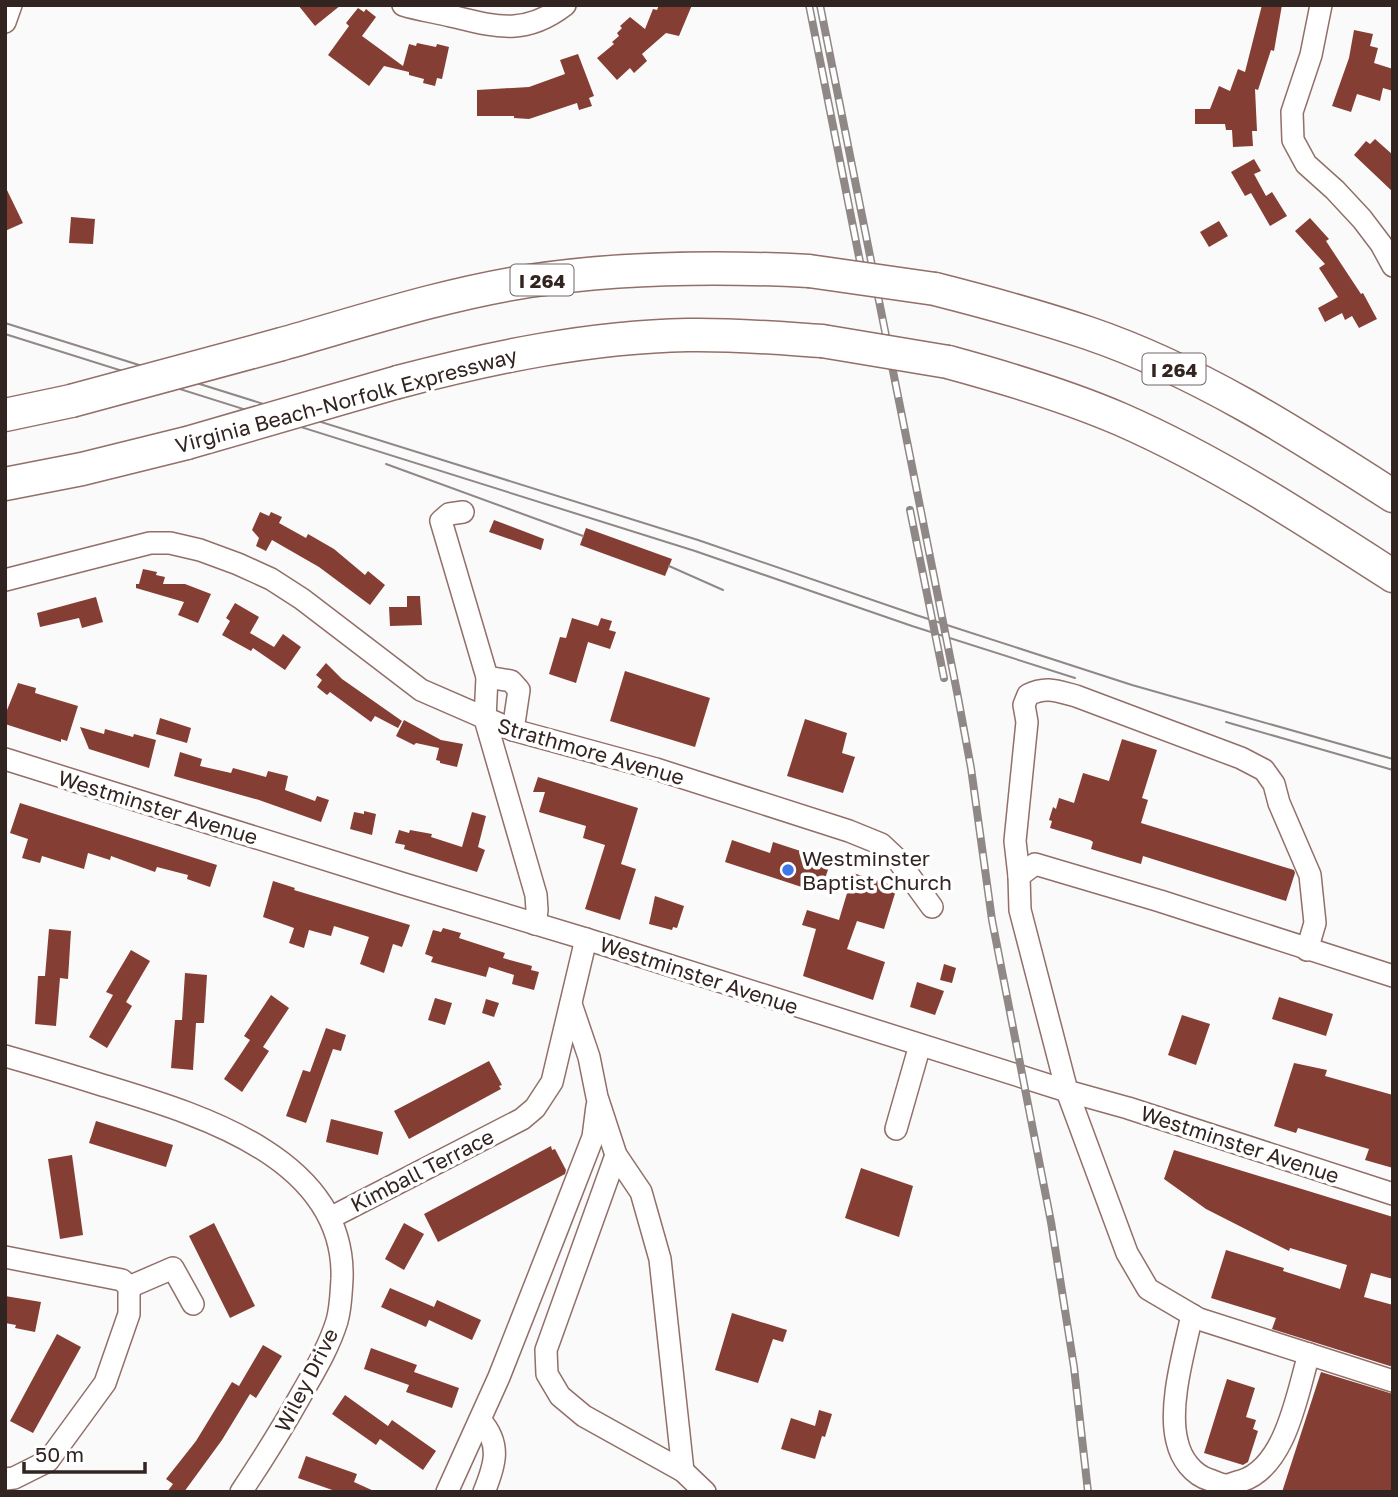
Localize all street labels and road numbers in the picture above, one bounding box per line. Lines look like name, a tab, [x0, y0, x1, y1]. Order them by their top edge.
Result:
road number: I 264	[510, 264, 574, 296]
street label: Virginia Beach-Norfolk Expressway	[172, 342, 520, 458]
road number: I 264	[1142, 354, 1206, 384]
street label: Strathmore Avenue	[495, 712, 687, 790]
street label: Westminster Avenue	[55, 764, 261, 850]
street label: Westminster Avenue	[596, 931, 802, 1019]
street label: Westminster Avenue	[1137, 1100, 1343, 1188]
street label: Kimball Terrace	[346, 1123, 498, 1217]
street label: Wiley Drive	[269, 1324, 343, 1436]

